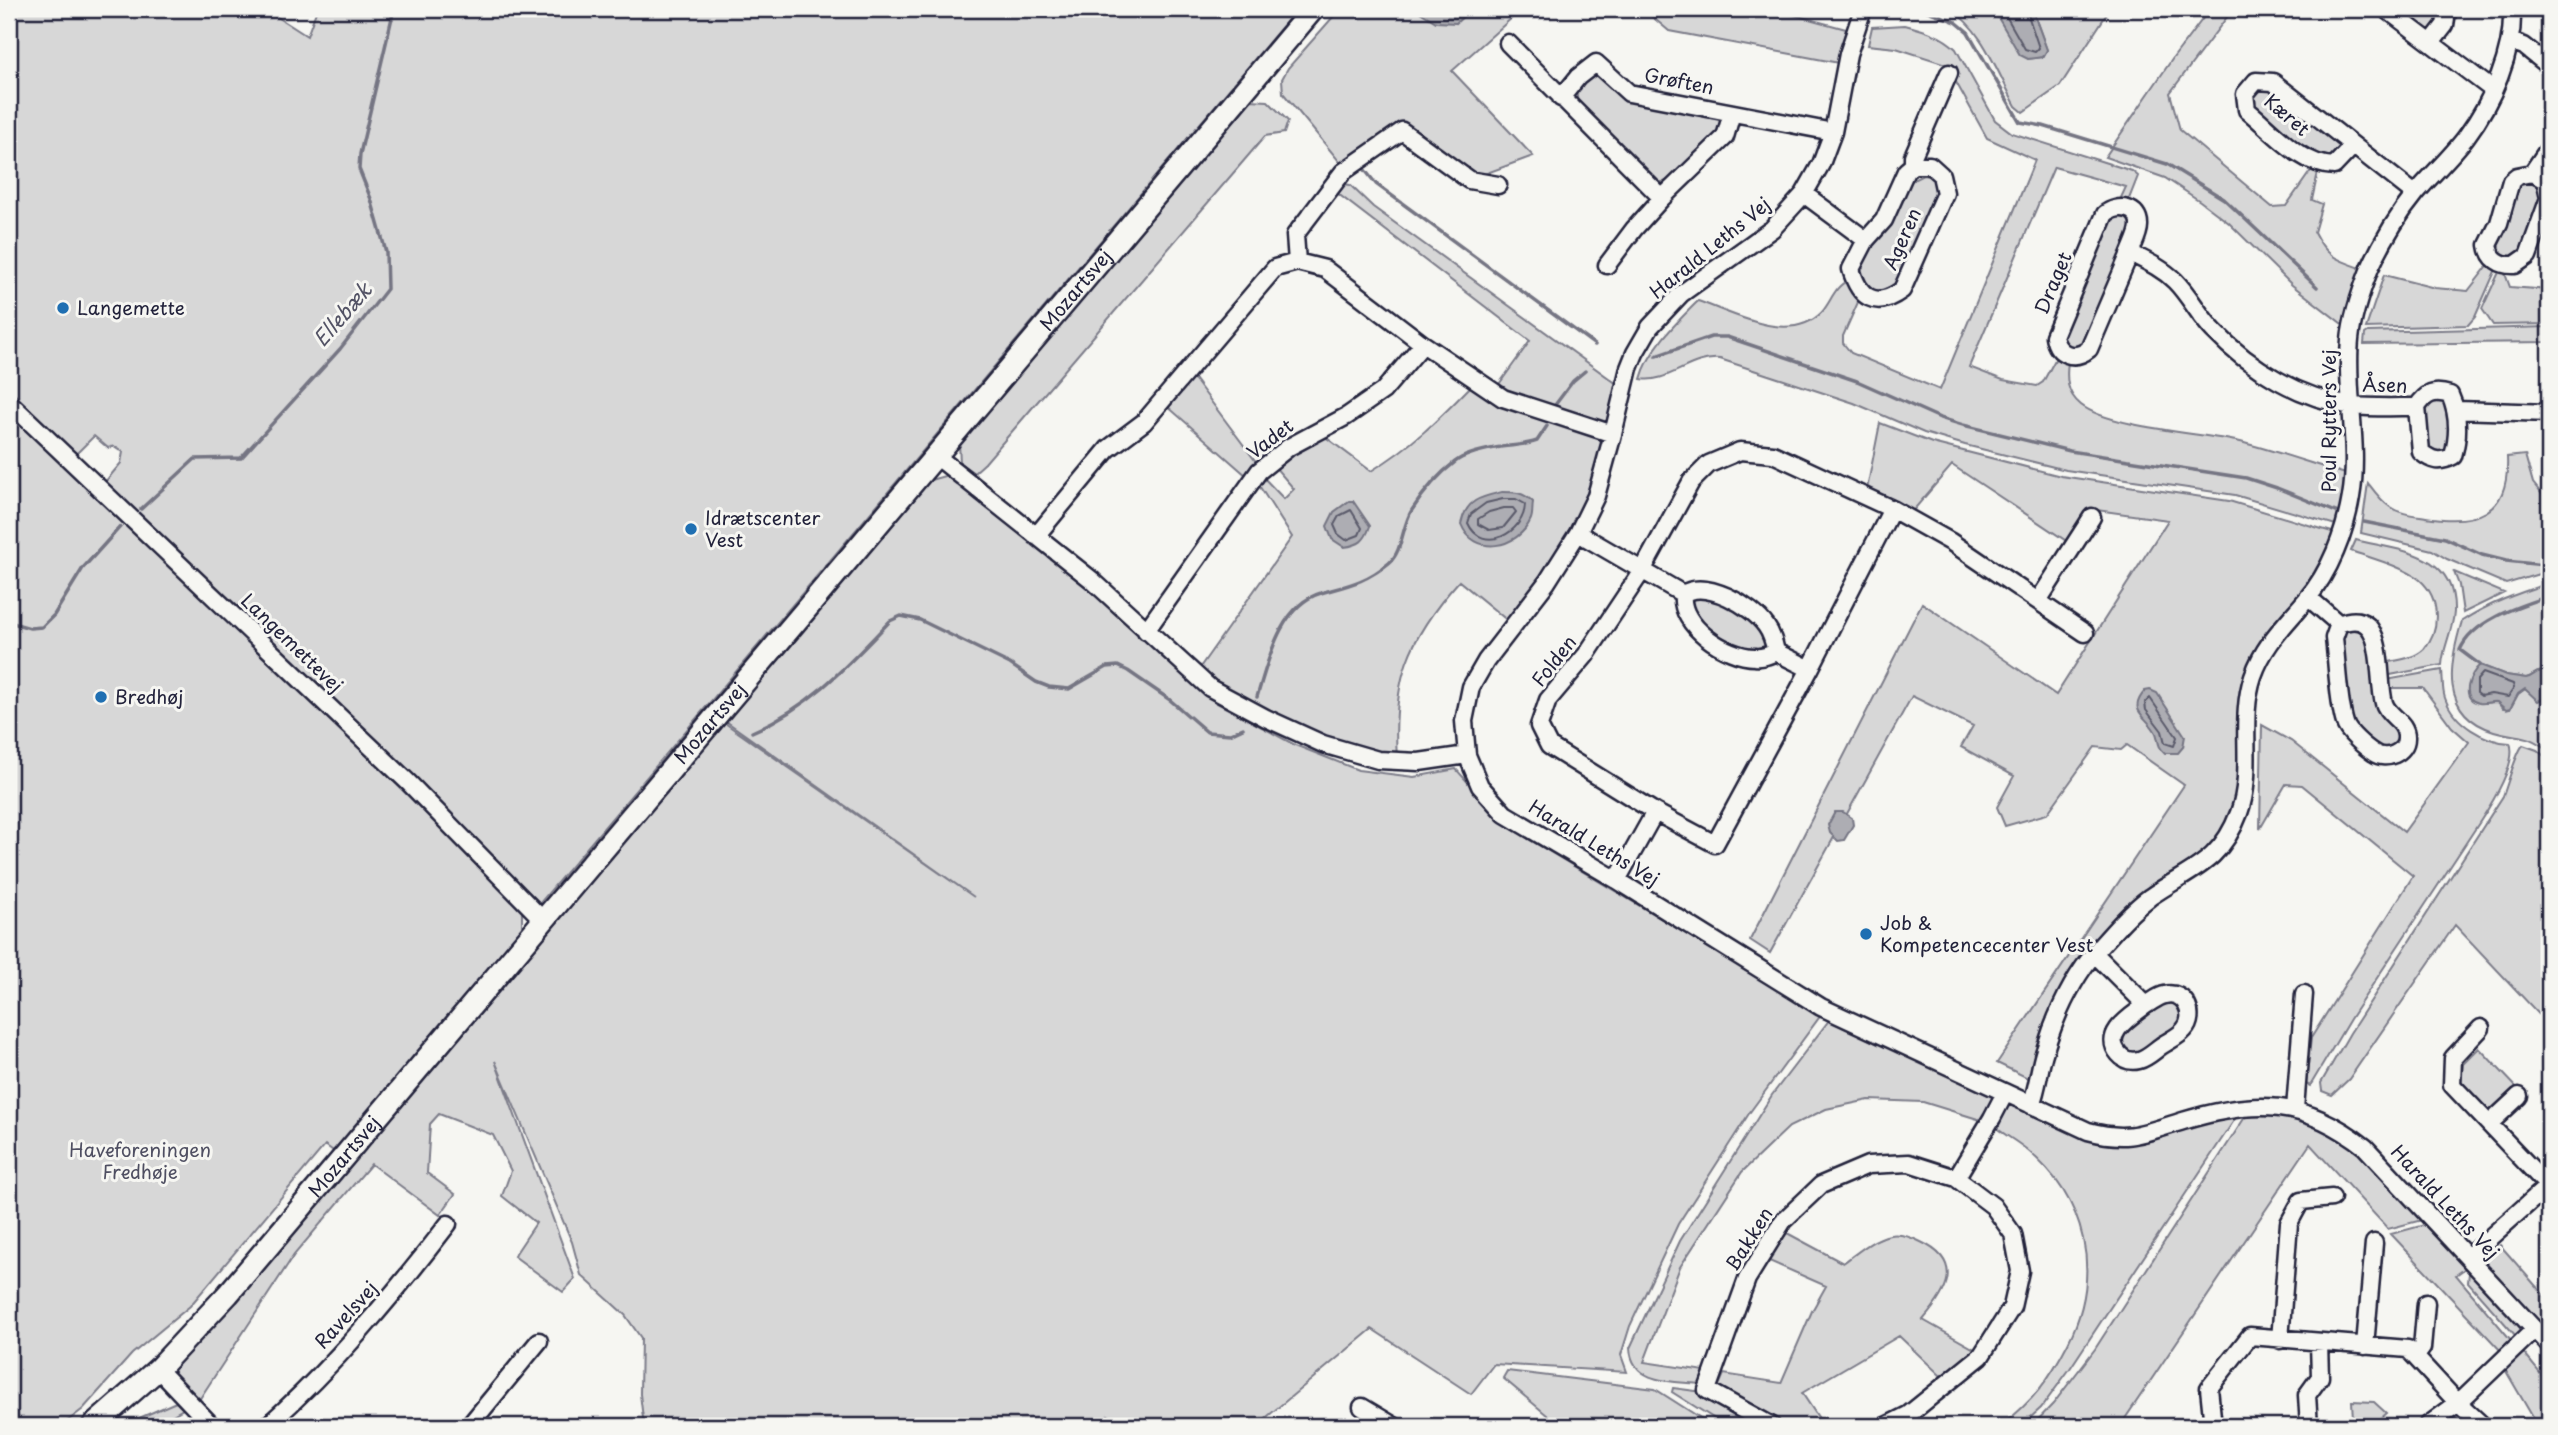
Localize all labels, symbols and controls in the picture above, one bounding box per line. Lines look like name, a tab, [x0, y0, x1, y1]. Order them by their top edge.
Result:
street label: Grøften	[1642, 60, 1716, 100]
street label: Kæret	[2259, 87, 2317, 142]
street label: Harald Leths Vej	[1643, 190, 1776, 305]
street label: Ageren	[1875, 203, 1927, 274]
street label: Mozartsvej	[1032, 243, 1118, 336]
street label: Draget	[2026, 247, 2078, 318]
water label: Ellebæk	[304, 274, 379, 353]
place label: Langemette	[77, 293, 185, 321]
marker: Langemette	[55, 300, 71, 316]
street label: Poul Rytters Vej	[2314, 349, 2342, 493]
street label: Åsen	[2362, 369, 2408, 399]
street label: Vadet	[1240, 411, 1299, 465]
place label: Idrætscenter Vest	[705, 503, 821, 553]
marker: Idrætscenter Vest	[683, 521, 699, 537]
street label: Langemettevej	[235, 586, 350, 698]
street label: Folden	[1524, 629, 1582, 692]
street label: Mozartsvej	[666, 676, 752, 770]
place label: Bredhøj	[115, 682, 183, 710]
marker: Bredhøj	[93, 689, 109, 705]
street label: Harald Leths Vej	[1524, 792, 1665, 892]
place label: Job & Kompetencecenter Vest	[1880, 908, 2094, 958]
marker: Job & Kompetencecenter Vest	[1858, 926, 1874, 942]
street label: Mozartsvej	[301, 1109, 386, 1203]
park label: Haveforeningen Fredhøje	[69, 1135, 211, 1185]
street label: Harald Leths Vej	[2385, 1138, 2506, 1265]
street label: Bakken	[1718, 1201, 1779, 1276]
street label: Ravelsvej	[307, 1274, 383, 1354]

